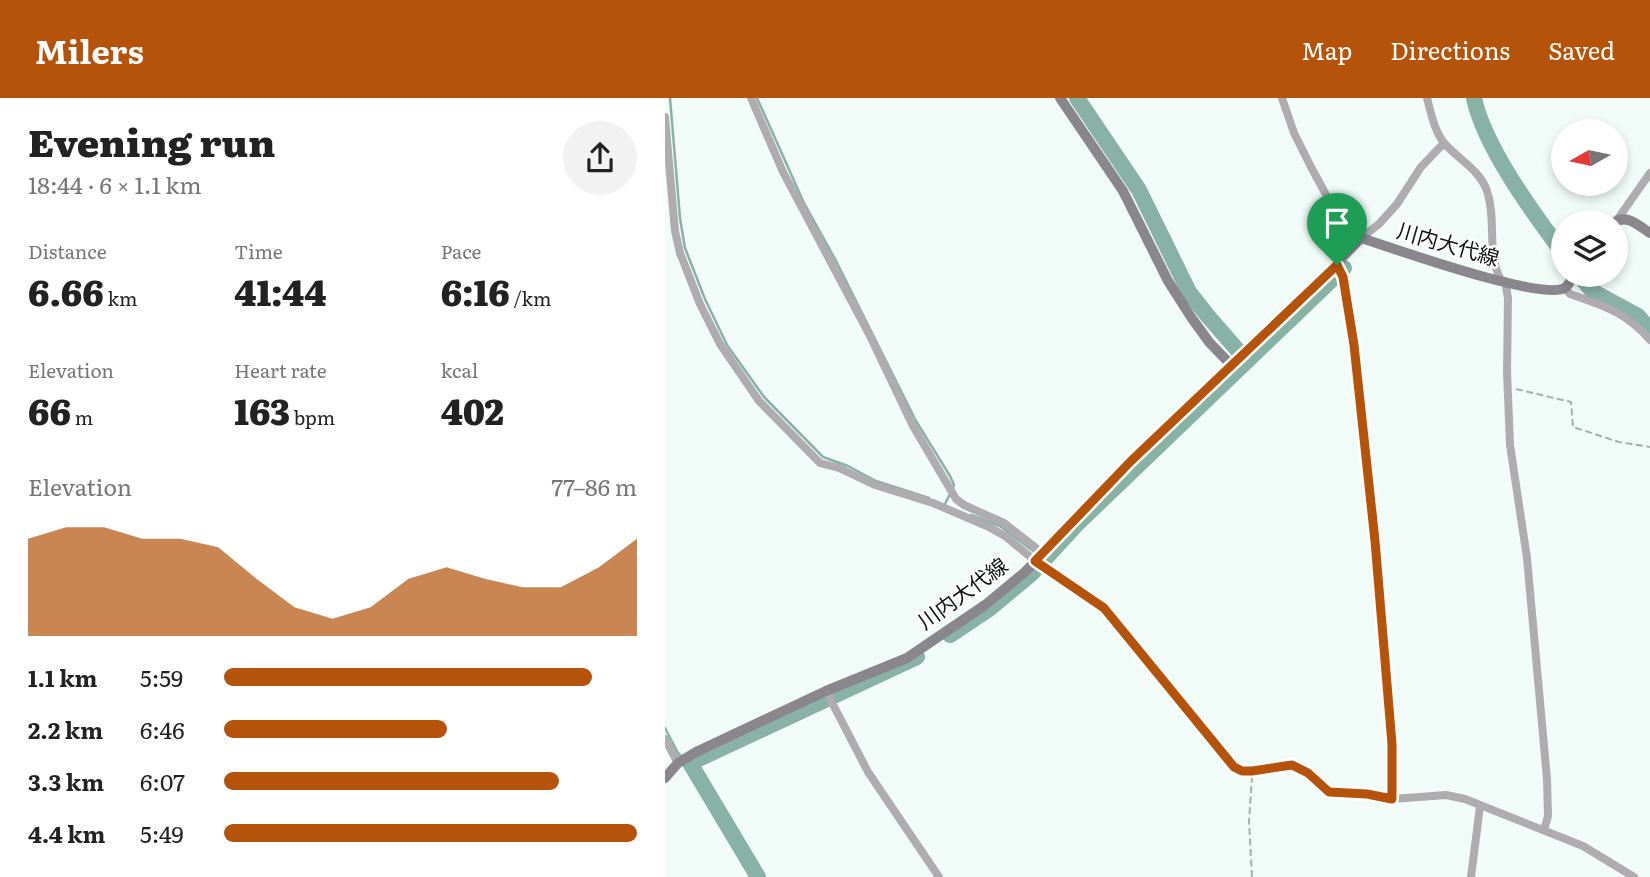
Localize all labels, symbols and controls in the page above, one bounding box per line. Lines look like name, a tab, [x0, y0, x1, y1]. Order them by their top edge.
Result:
text: Milers	[35, 25, 144, 74]
text: Map	[1301, 32, 1352, 67]
text: Directions	[1390, 32, 1510, 67]
text: Saved	[1548, 32, 1615, 67]
text: Evening run	[28, 112, 275, 169]
north arrow	[1551, 119, 1627, 196]
map controls	[1551, 119, 1628, 287]
button: share	[563, 121, 637, 195]
text: 18:44 · 6 × 1.1 km	[28, 167, 202, 201]
pin	[1307, 193, 1367, 265]
icon: arrive	[1318, 204, 1356, 242]
button: layers	[1551, 210, 1628, 287]
street label: 川内大代線	[1394, 213, 1503, 272]
text: Distance	[28, 237, 107, 265]
text: Time	[234, 237, 283, 265]
text: Pace	[441, 237, 481, 265]
text: 6.66	[28, 265, 104, 317]
text: 41:44	[234, 265, 326, 317]
text: 6:16	[441, 265, 510, 317]
text: km	[104, 284, 137, 312]
text: /km	[510, 284, 551, 312]
text: Elevation	[28, 356, 114, 384]
text: Heart rate	[234, 356, 327, 384]
text: kcal	[441, 356, 478, 384]
text: 66	[28, 384, 71, 436]
text: 163	[234, 384, 290, 436]
text: 402	[441, 384, 504, 436]
text: m	[71, 403, 93, 431]
text: bpm	[290, 403, 335, 431]
text: Elevation	[28, 469, 132, 503]
text: 77–86 m	[552, 469, 637, 503]
street label: 川内大代線	[910, 549, 1013, 635]
text: 1.1 km	[28, 660, 98, 694]
text: 5:59	[140, 660, 183, 694]
text: 2.2 km	[28, 712, 103, 746]
text: 6:46	[140, 712, 185, 746]
text: 3.3 km	[28, 764, 104, 798]
text: 6:07	[140, 764, 185, 798]
text: 4.4 km	[28, 816, 106, 850]
text: 5:49	[140, 816, 184, 850]

